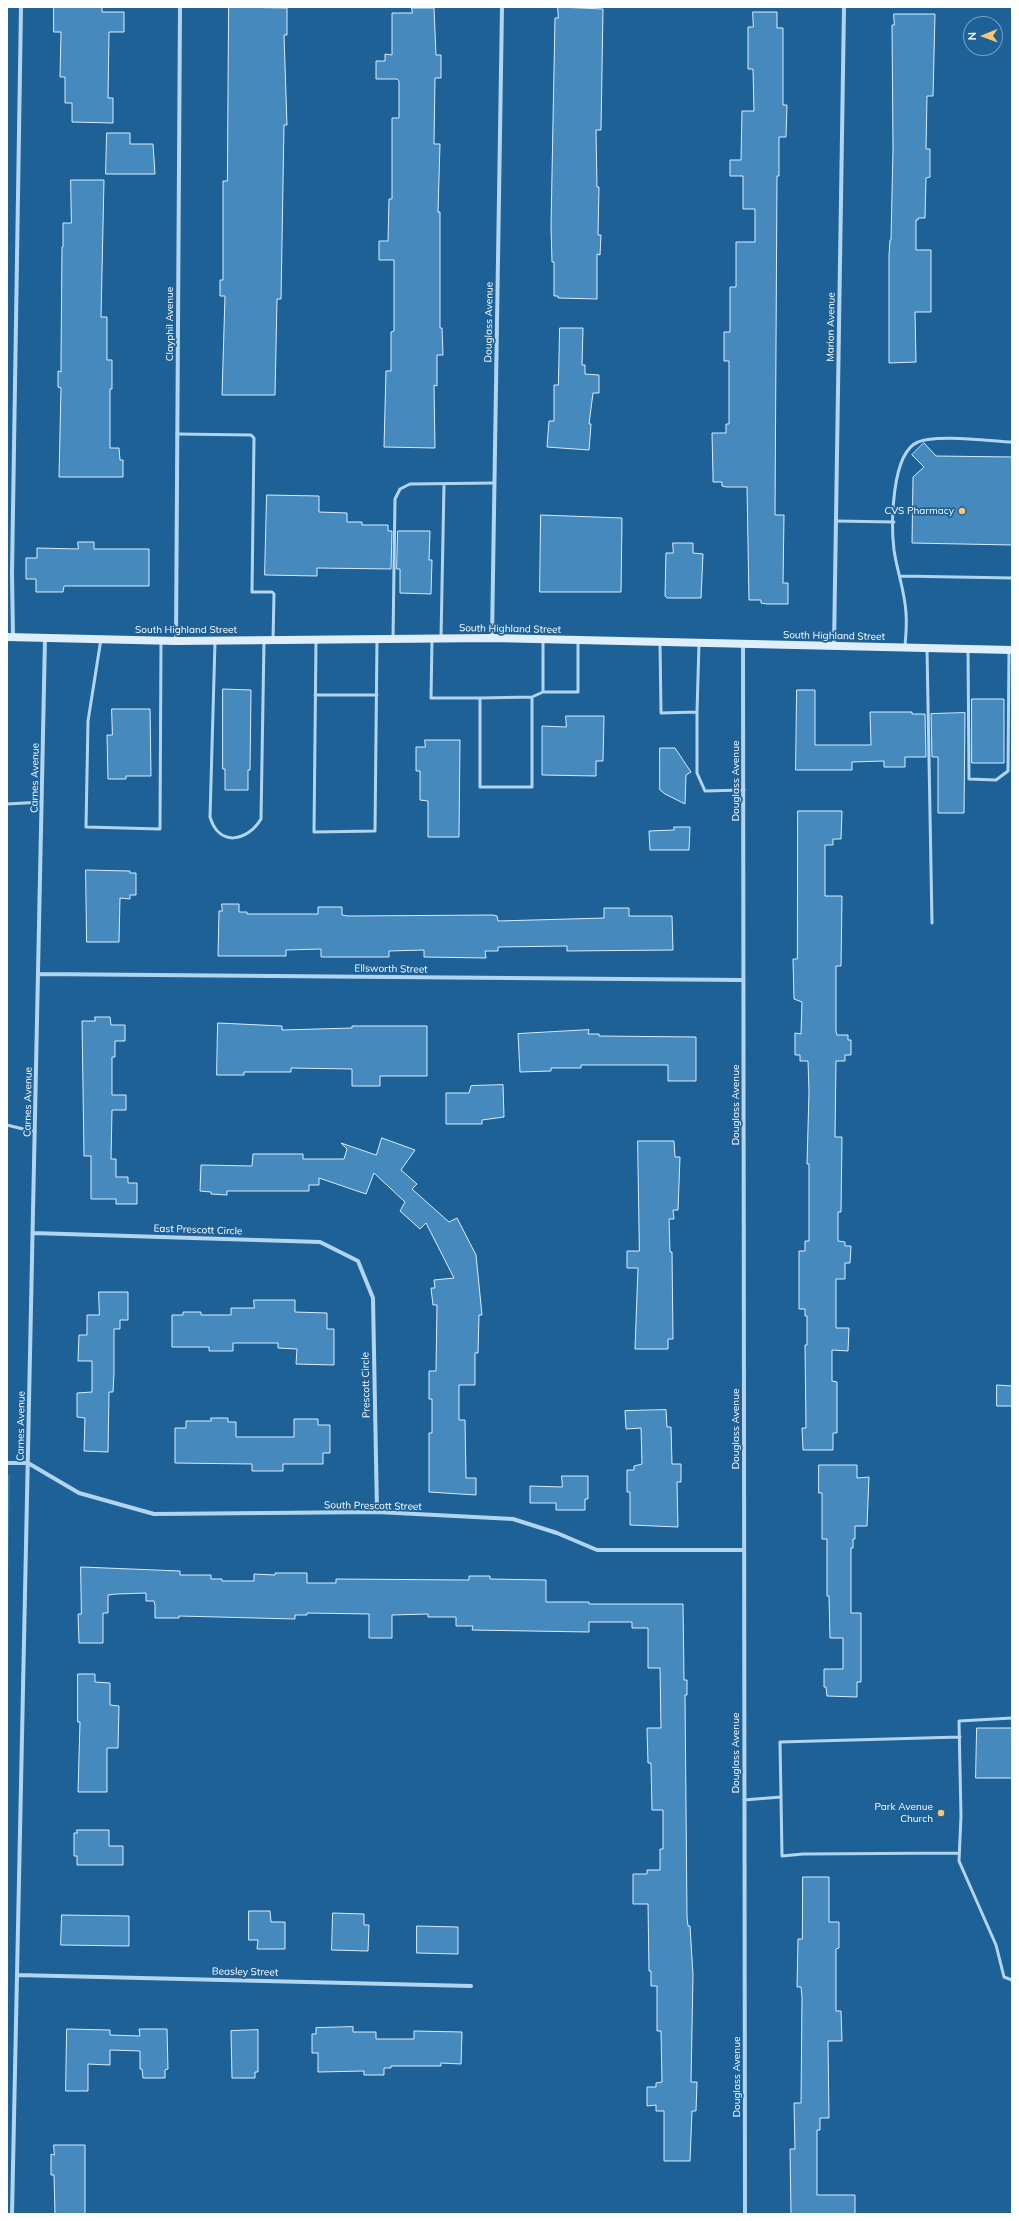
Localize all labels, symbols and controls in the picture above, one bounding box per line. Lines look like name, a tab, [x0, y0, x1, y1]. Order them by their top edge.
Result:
north arrow	[963, 16, 1003, 56]
text: N	[965, 32, 979, 40]
street label: Douglass Avenue	[482, 282, 496, 362]
street label: Clayphil Avenue	[164, 287, 176, 361]
street label: Marion Avenue	[824, 292, 838, 362]
place label: CVS Pharmacy	[885, 505, 954, 517]
marker: CVS Pharmacy	[957, 506, 967, 516]
street label: South Highland Street	[459, 622, 561, 636]
street label: South Highland Street	[135, 624, 237, 636]
street label: South Highland Street	[783, 629, 885, 643]
street label: Douglass Avenue	[730, 741, 742, 821]
street label: Carnes Avenue	[28, 743, 42, 813]
street label: Ellsworth Street	[354, 962, 428, 976]
street label: Douglass Avenue	[730, 1065, 742, 1145]
street label: Carnes Avenue	[21, 1067, 35, 1137]
street label: East Prescott Circle	[153, 1222, 243, 1238]
street label: Prescott Circle	[359, 1352, 373, 1418]
street label: Douglass Avenue	[730, 1389, 742, 1469]
street label: Carnes Avenue	[14, 1391, 28, 1461]
street label: South Prescott Street	[324, 1499, 422, 1513]
street label: Douglass Avenue	[730, 1713, 742, 1793]
place label: Park Avenue Church	[875, 1801, 933, 1824]
marker: Park Avenue Church	[936, 1808, 946, 1818]
street label: Beasley Street	[212, 1965, 278, 1979]
street label: Douglass Avenue	[731, 2037, 743, 2117]

